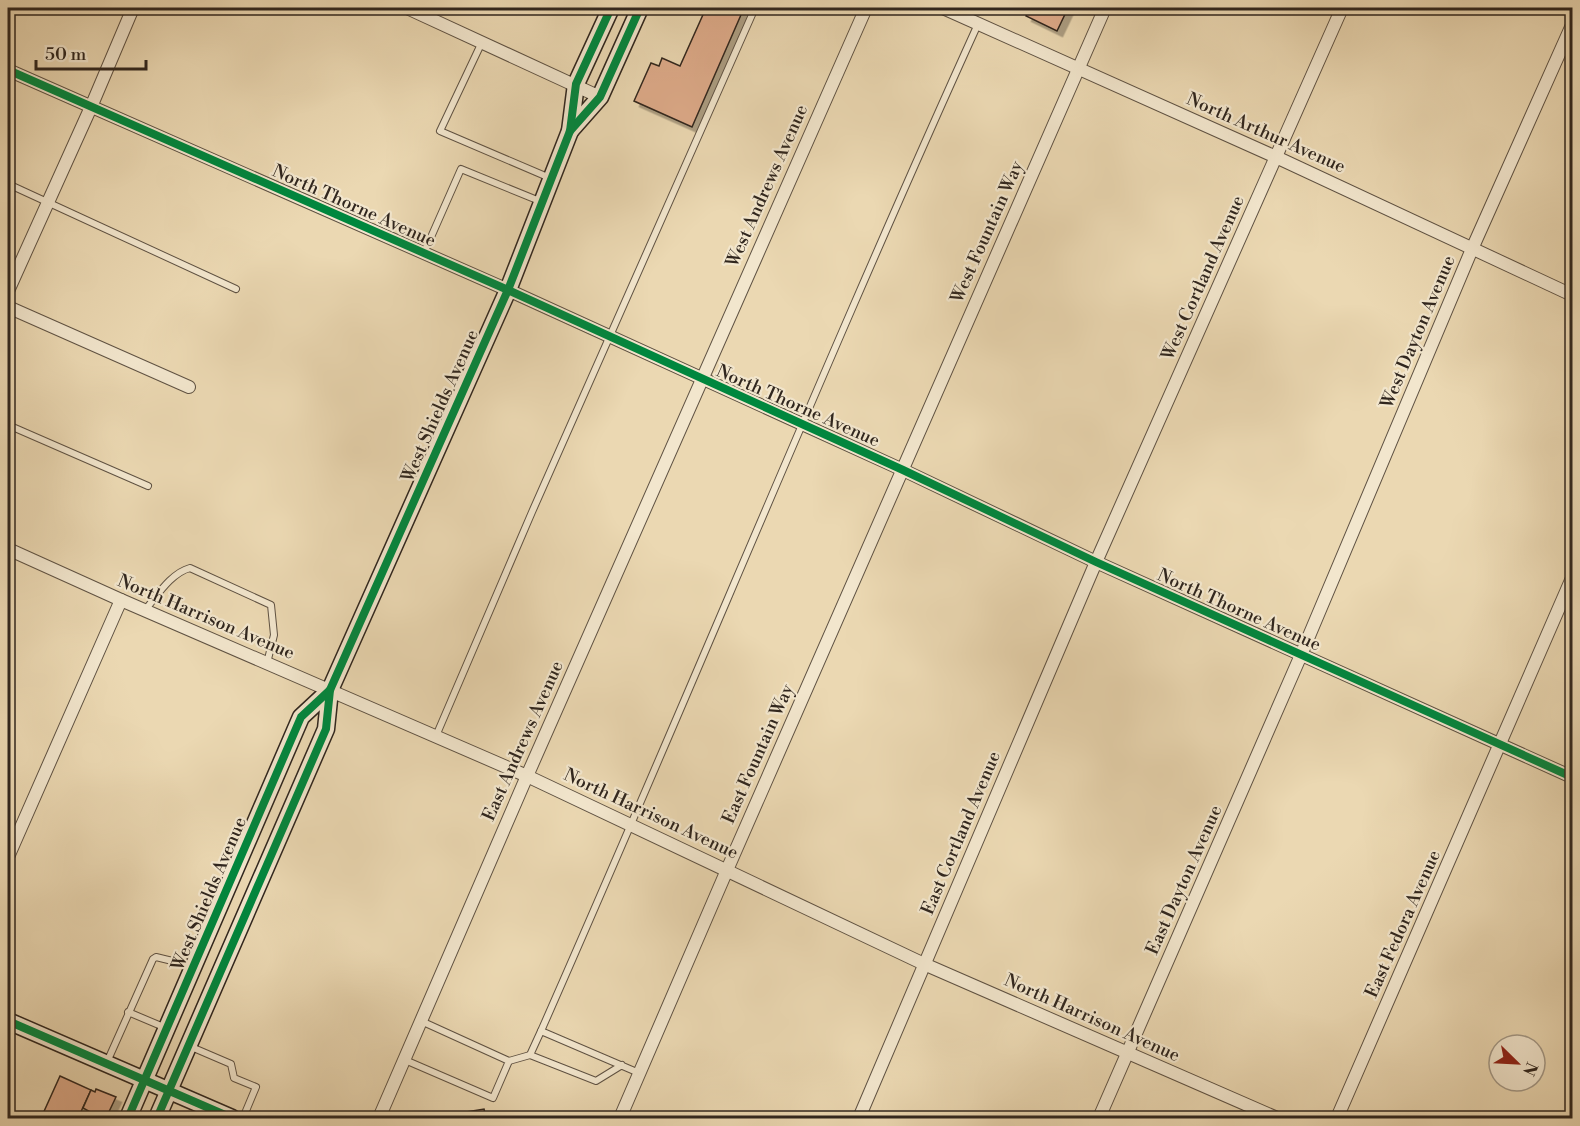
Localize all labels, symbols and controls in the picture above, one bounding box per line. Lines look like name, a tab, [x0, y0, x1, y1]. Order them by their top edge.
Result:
scale bar	[36, 33, 146, 71]
text: 50 m	[45, 43, 87, 66]
street label: North Arthur Avenue	[1183, 88, 1349, 178]
street label: West Andrews Avenue	[720, 101, 813, 272]
street label: West Fountain Way	[945, 157, 1029, 308]
street label: North Thorne Avenue	[269, 160, 439, 252]
street label: West Cortland Avenue	[1156, 192, 1250, 365]
street label: West Dayton Avenue	[1375, 252, 1461, 413]
street label: West Shields Avenue	[396, 326, 484, 487]
street label: North Thorne Avenue	[713, 360, 883, 452]
street label: North Thorne Avenue	[1154, 564, 1324, 656]
street label: North Harrison Avenue	[114, 569, 298, 665]
street label: East Andrews Avenue	[477, 657, 569, 825]
street label: East Fountain Way	[717, 680, 799, 827]
street label: East Cortland Avenue	[916, 748, 1006, 918]
street label: North Harrison Avenue	[560, 763, 742, 865]
street label: East Dayton Avenue	[1141, 802, 1227, 958]
street label: West Shields Avenue	[166, 814, 252, 975]
street label: East Fedora Avenue	[1360, 846, 1446, 1002]
street label: North Harrison Avenue	[1000, 969, 1184, 1067]
north arrow	[1487, 1033, 1547, 1093]
text: N	[1518, 1059, 1541, 1079]

